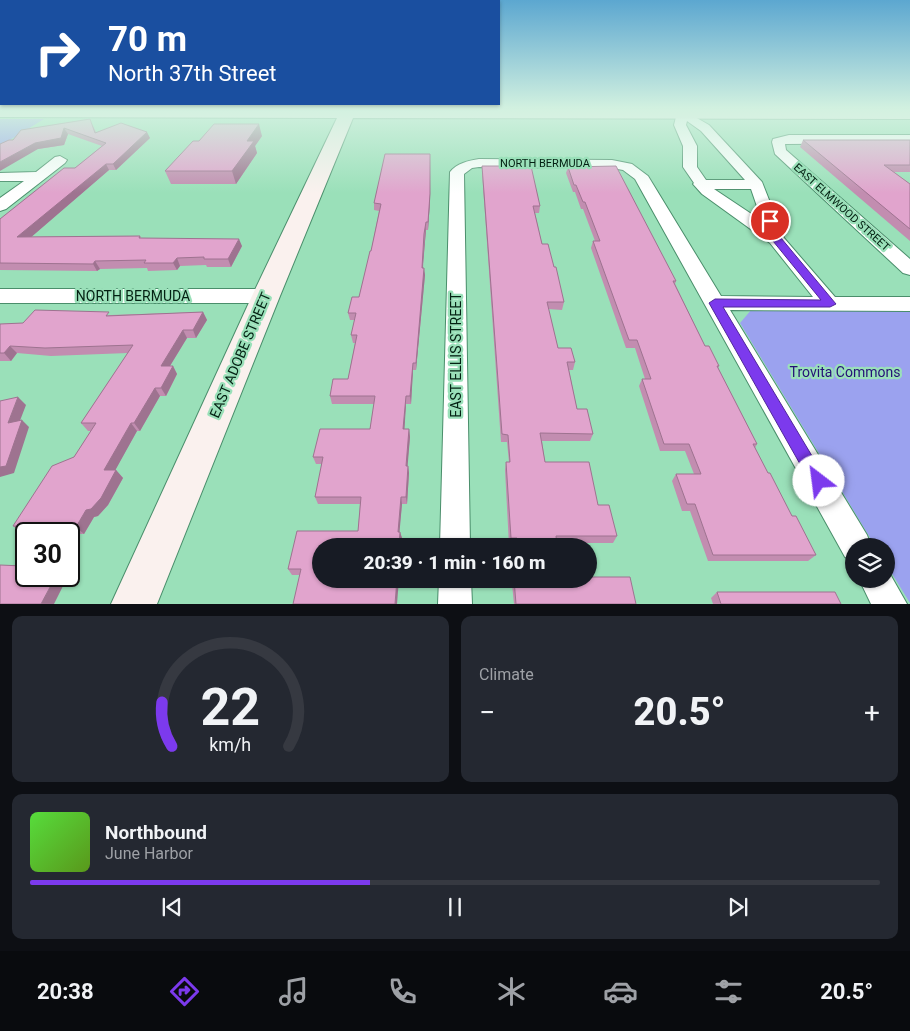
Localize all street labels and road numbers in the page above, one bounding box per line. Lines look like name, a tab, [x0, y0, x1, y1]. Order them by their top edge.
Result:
street label: NORTH BERMUDA	[500, 157, 591, 170]
street label: EAST ELMWOOD STREET	[791, 161, 893, 254]
street label: NORTH BERMUDA	[76, 288, 190, 304]
street label: EAST ADOBE STREET	[206, 289, 274, 420]
street label: EAST ELLIS STREET	[448, 292, 464, 418]

